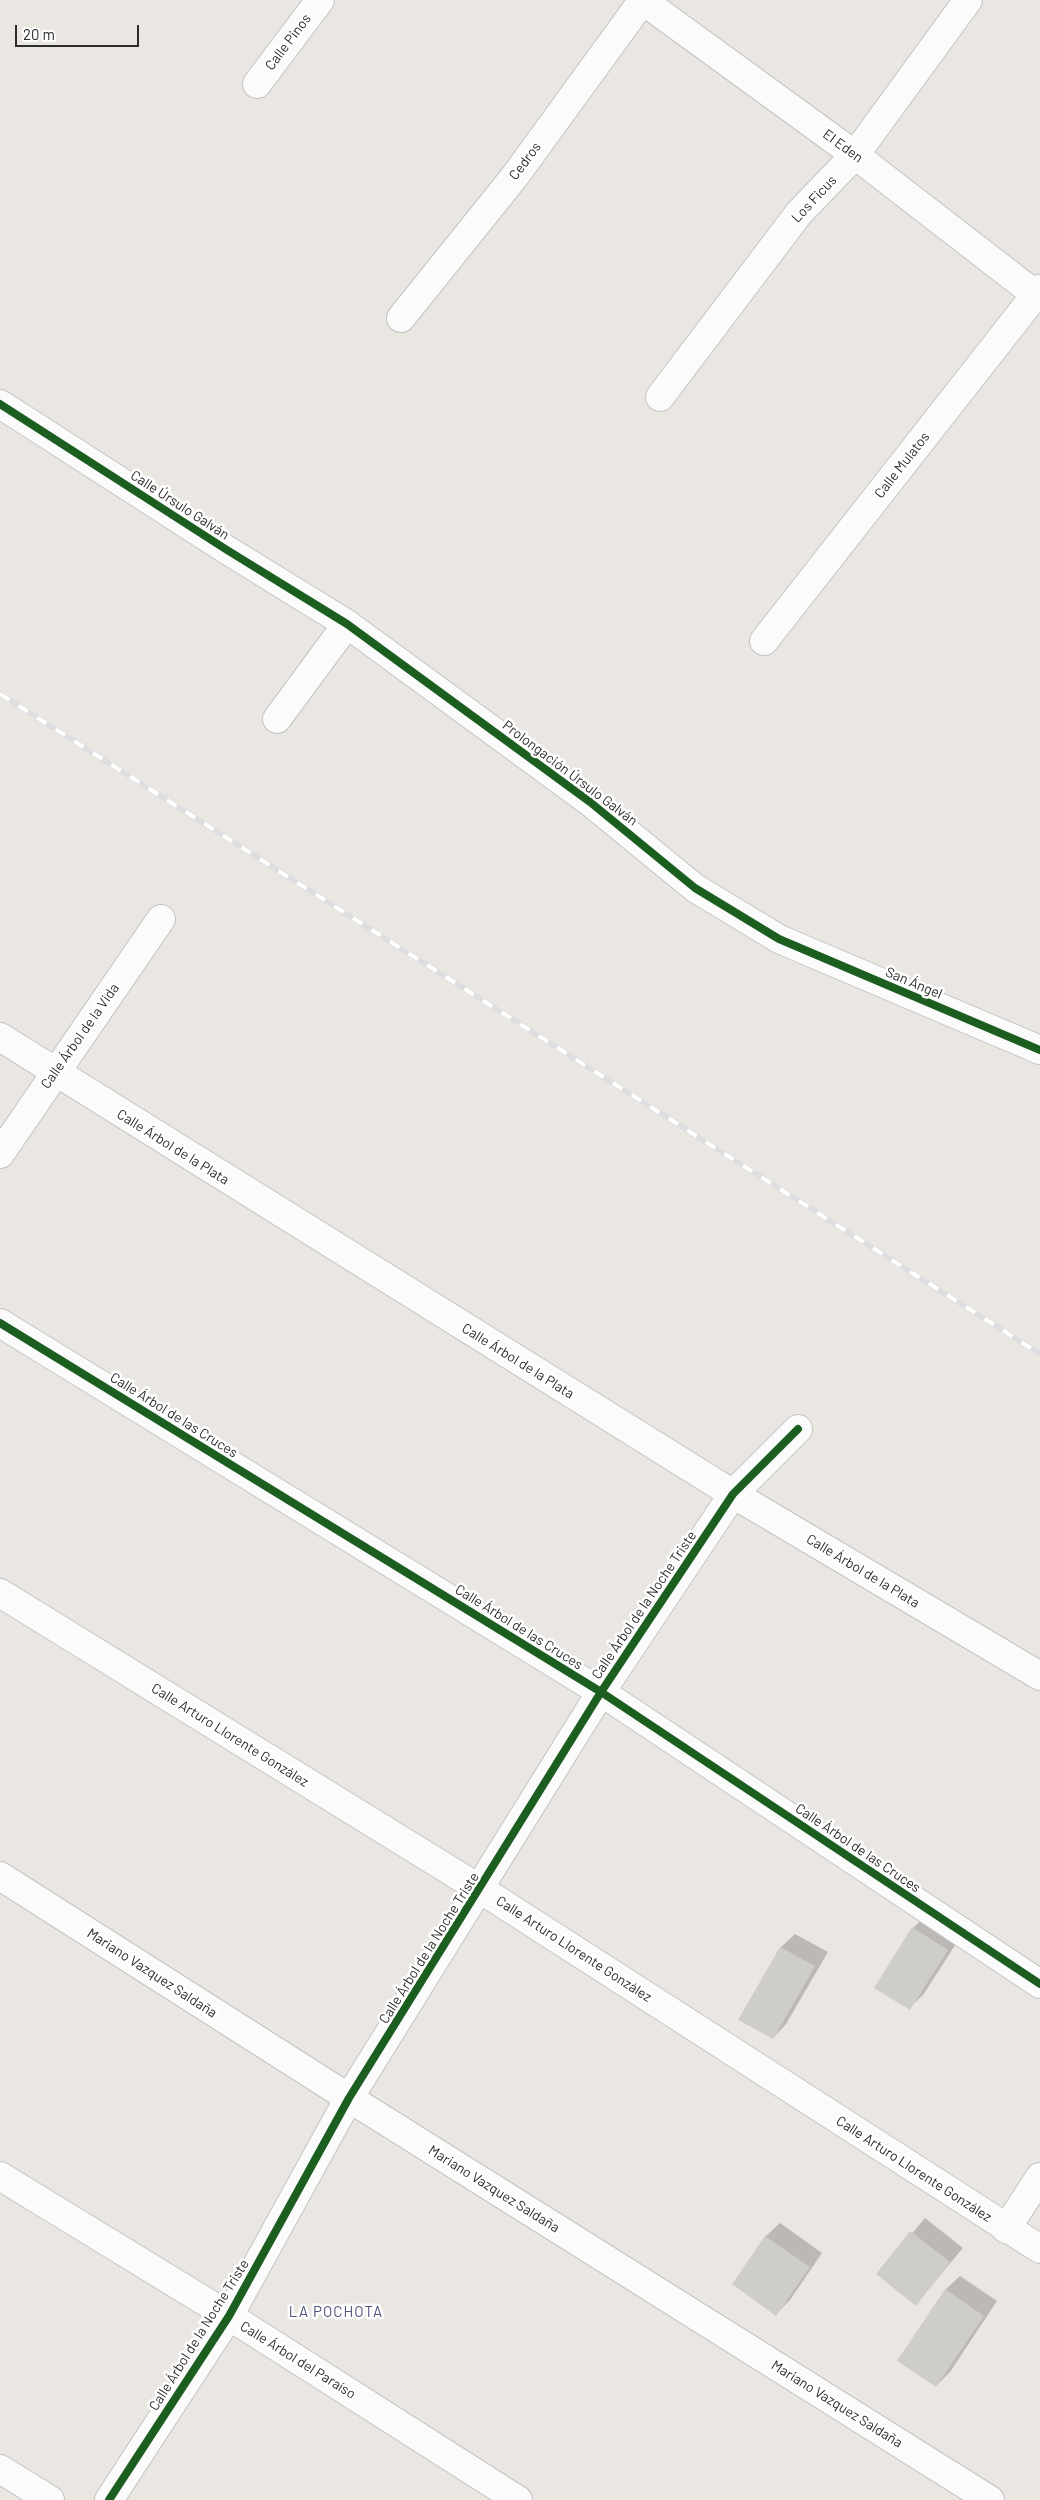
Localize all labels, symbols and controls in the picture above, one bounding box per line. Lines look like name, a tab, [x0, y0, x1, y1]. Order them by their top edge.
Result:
street label: Calle Pinos	[261, 11, 315, 73]
scale bar	[18, 15, 141, 47]
text: 20 m	[23, 25, 55, 43]
street label: El Eden	[820, 126, 866, 166]
street label: Cedros	[505, 139, 545, 183]
street label: Los Ficus	[788, 172, 840, 226]
street label: Calle Mulatos	[871, 429, 933, 501]
street label: Calle Úrsulo Galván	[127, 467, 233, 543]
street label: Prolongación Úrsulo Galván	[499, 717, 641, 829]
street label: San Ángel	[883, 964, 945, 1002]
street label: Calle Árbol de la Vida	[37, 980, 123, 1092]
street label: Calle Árbol de la Plata	[114, 1106, 232, 1188]
street label: Calle Árbol de la Plata	[459, 1320, 577, 1402]
street label: Calle Árbol de las Cruces	[107, 1369, 241, 1461]
street label: Calle Árbol de la Noche Triste	[588, 1528, 700, 1682]
street label: Calle Árbol de la Plata	[803, 1531, 923, 1611]
street label: Calle Árbol de las Cruces	[452, 1581, 586, 1673]
street label: Calle Arturo Llorente González	[148, 1680, 312, 1790]
street label: Calle Árbol de las Cruces	[792, 1800, 924, 1896]
street label: Calle Árbol de la Noche Triste	[375, 1869, 483, 2027]
street label: Calle Arturo Llorente González	[493, 1892, 655, 2006]
street label: Mariano Vazquez Saldaña	[84, 1925, 220, 2021]
street label: Calle Arturo Llorente González	[833, 2112, 995, 2226]
street label: Mariano Vazquez Saldaña	[425, 2142, 563, 2236]
street label: Calle Árbol de la Noche Triste	[145, 2256, 253, 2414]
district label: LA POCHOTA	[288, 2303, 384, 2321]
street label: Calle Árbol del Paraíso	[237, 2318, 359, 2402]
street label: Mariano Vazquez Saldaña	[768, 2357, 906, 2451]

